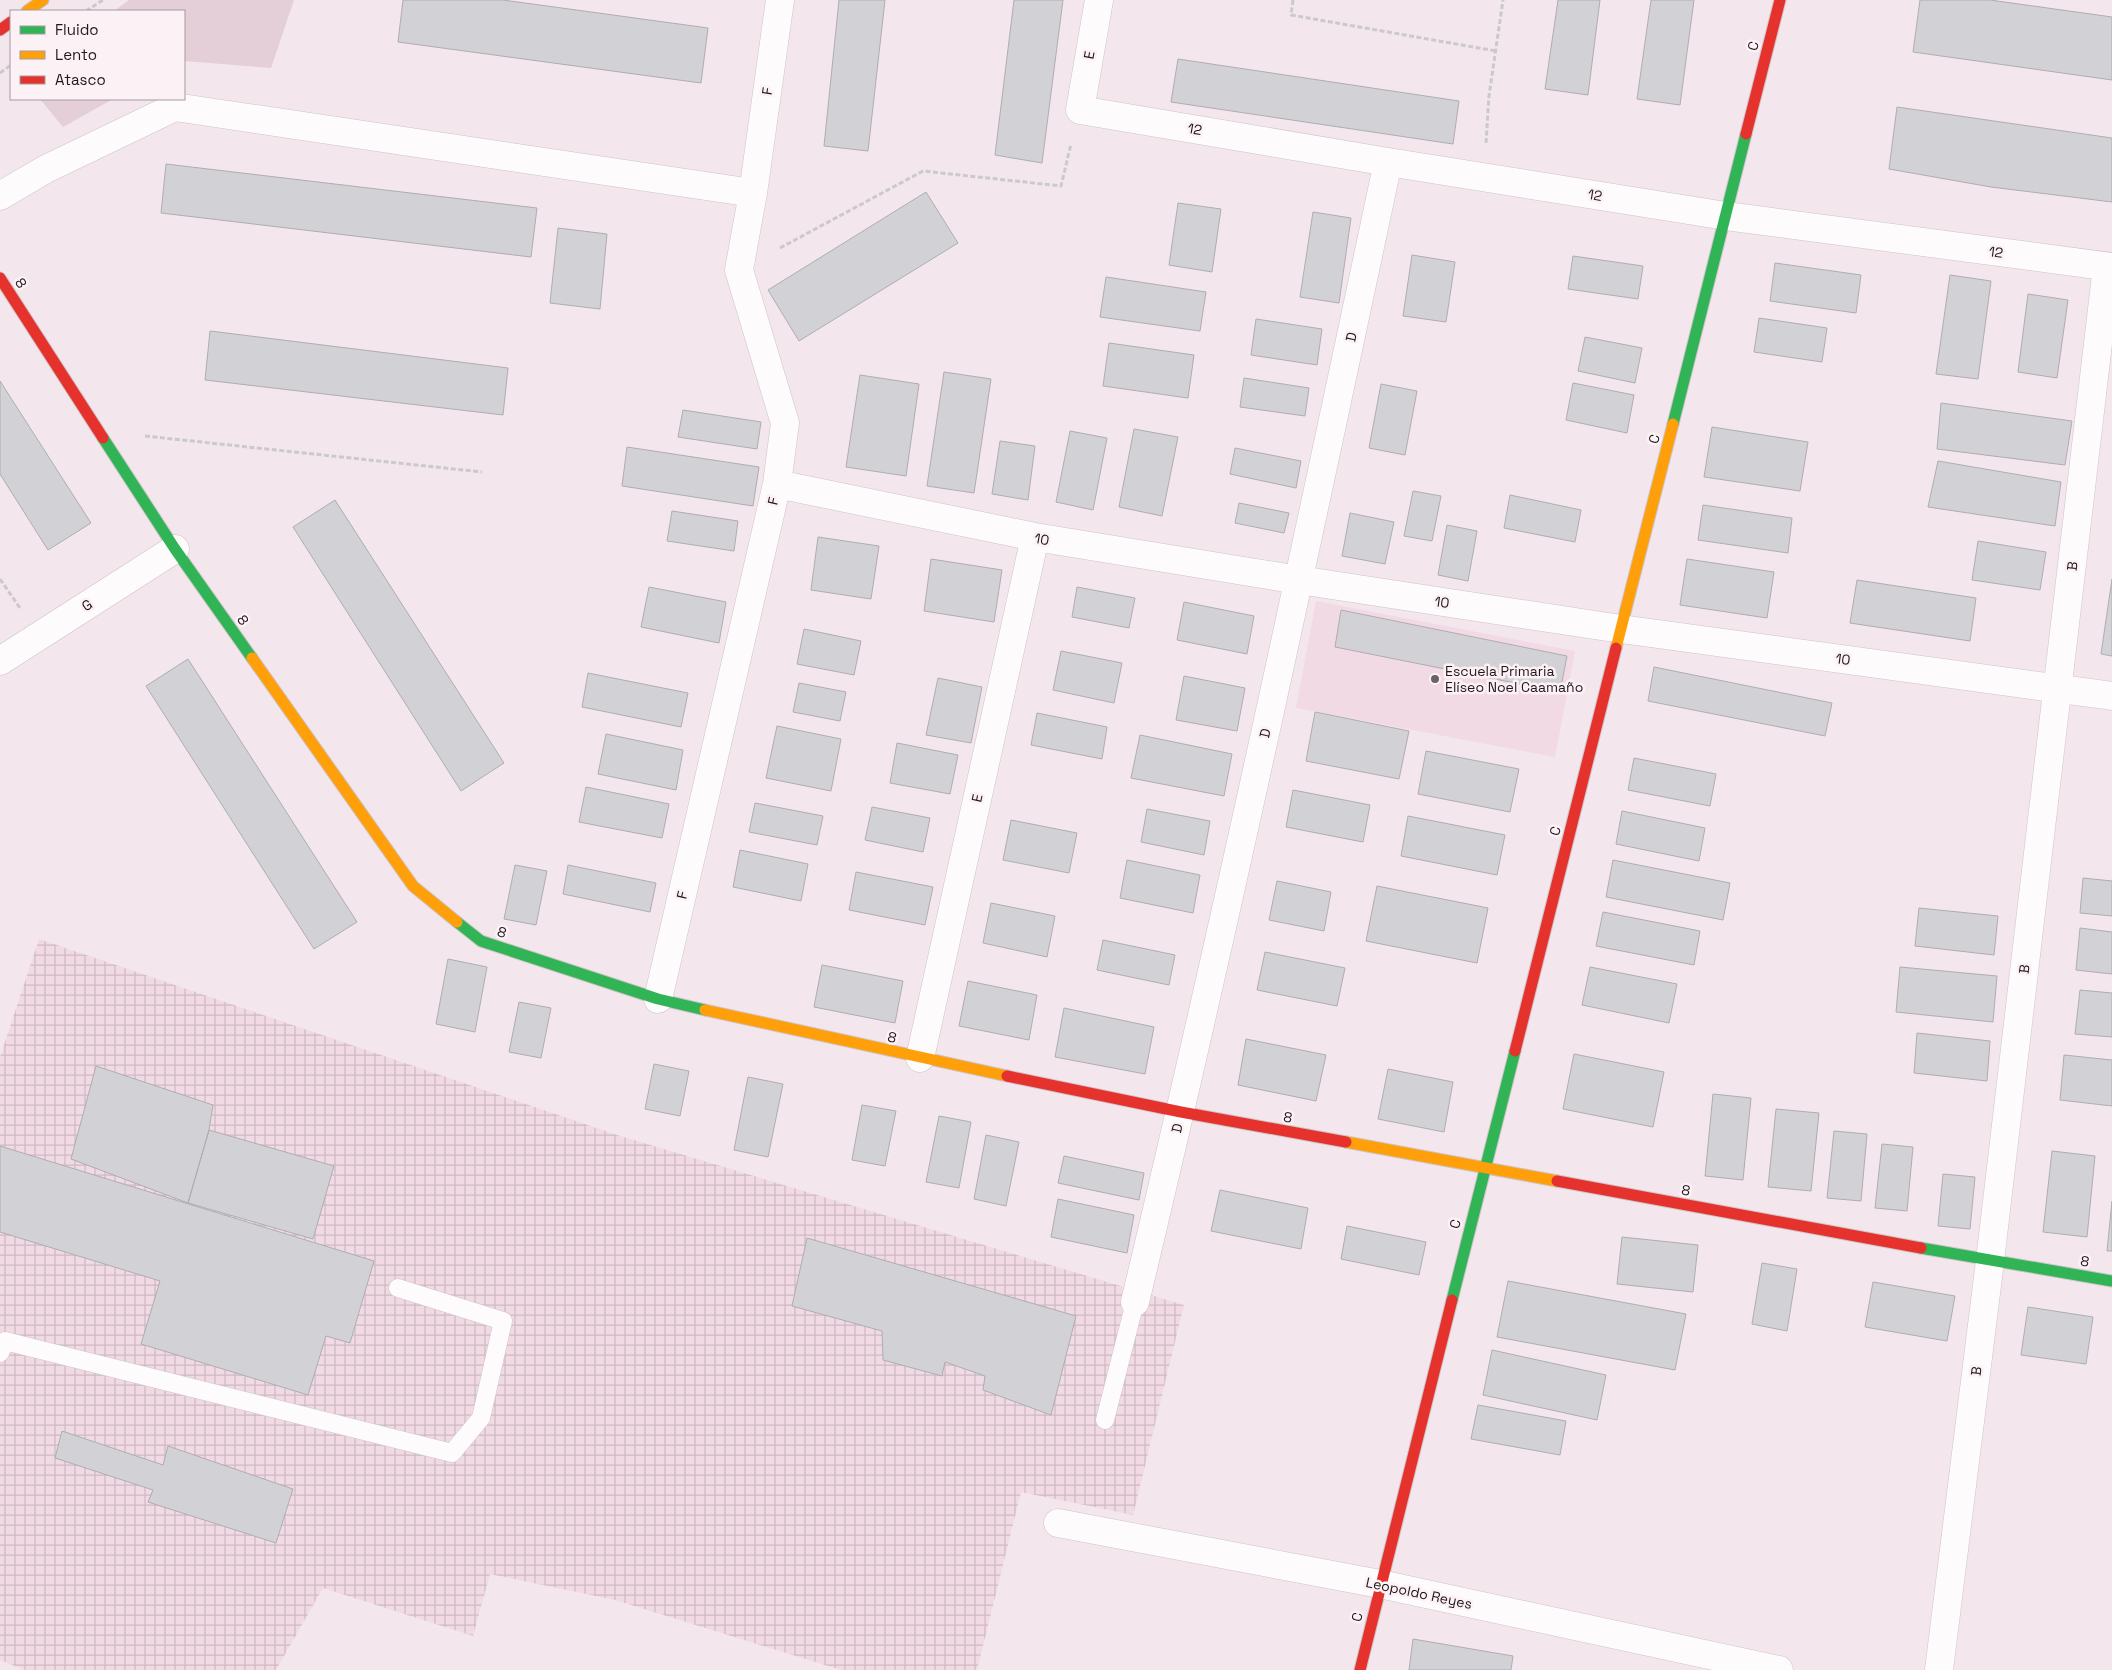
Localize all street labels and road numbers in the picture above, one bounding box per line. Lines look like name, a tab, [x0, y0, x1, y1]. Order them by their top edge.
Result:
street label: C	[1743, 39, 1763, 53]
street label: E	[1079, 49, 1099, 60]
street label: F	[758, 86, 776, 96]
street label: 12	[1186, 119, 1204, 139]
street label: 12	[1587, 185, 1603, 205]
street label: 12	[1988, 242, 2004, 262]
street label: 8	[11, 274, 31, 292]
street label: D	[1341, 331, 1361, 343]
street label: C	[1644, 432, 1664, 446]
street label: F	[763, 495, 783, 507]
street label: 10	[1033, 529, 1051, 549]
street label: B	[2063, 560, 2081, 572]
street label: 10	[1433, 592, 1451, 612]
street label: G	[78, 595, 96, 615]
street label: 8	[233, 611, 253, 629]
street label: 10	[1834, 649, 1852, 669]
street label: D	[1255, 726, 1275, 740]
street label: E	[967, 792, 987, 804]
street label: C	[1545, 824, 1565, 838]
street label: F	[672, 889, 692, 901]
street label: 8	[495, 922, 509, 942]
street label: B	[2015, 963, 2033, 975]
street label: 8	[886, 1027, 899, 1047]
street label: 8	[1282, 1107, 1294, 1127]
street label: D	[1167, 1121, 1187, 1135]
street label: 8	[1680, 1180, 1692, 1200]
street label: C	[1445, 1217, 1465, 1231]
street label: 8	[2079, 1251, 2091, 1271]
street label: B	[1967, 1365, 1985, 1377]
street label: Leopoldo Reyes	[1364, 1573, 1474, 1613]
street label: C	[1347, 1611, 1367, 1623]

